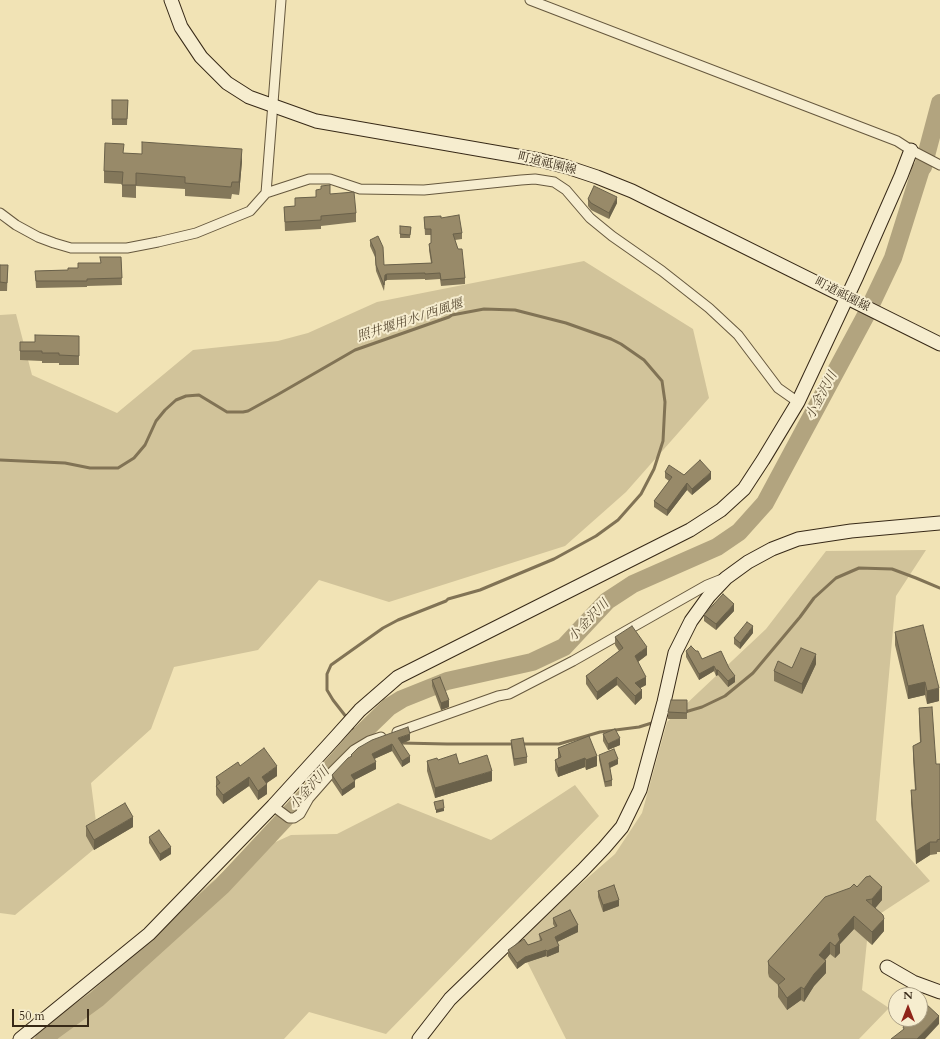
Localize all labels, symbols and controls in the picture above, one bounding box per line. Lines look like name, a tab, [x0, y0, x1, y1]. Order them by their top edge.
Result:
street label: 町道祗園線	[516, 150, 578, 178]
street label: 町道祗園線	[812, 275, 872, 315]
water label: 照井堰用水/西風堰	[355, 297, 465, 345]
water label: 小金沢川	[803, 369, 841, 423]
water label: 小金沢川	[565, 597, 613, 645]
water label: 小金沢川	[287, 764, 333, 814]
north arrow	[888, 987, 928, 1027]
text: N	[903, 988, 913, 1003]
scale bar	[14, 1001, 91, 1027]
text: 50 m	[19, 1008, 45, 1024]

